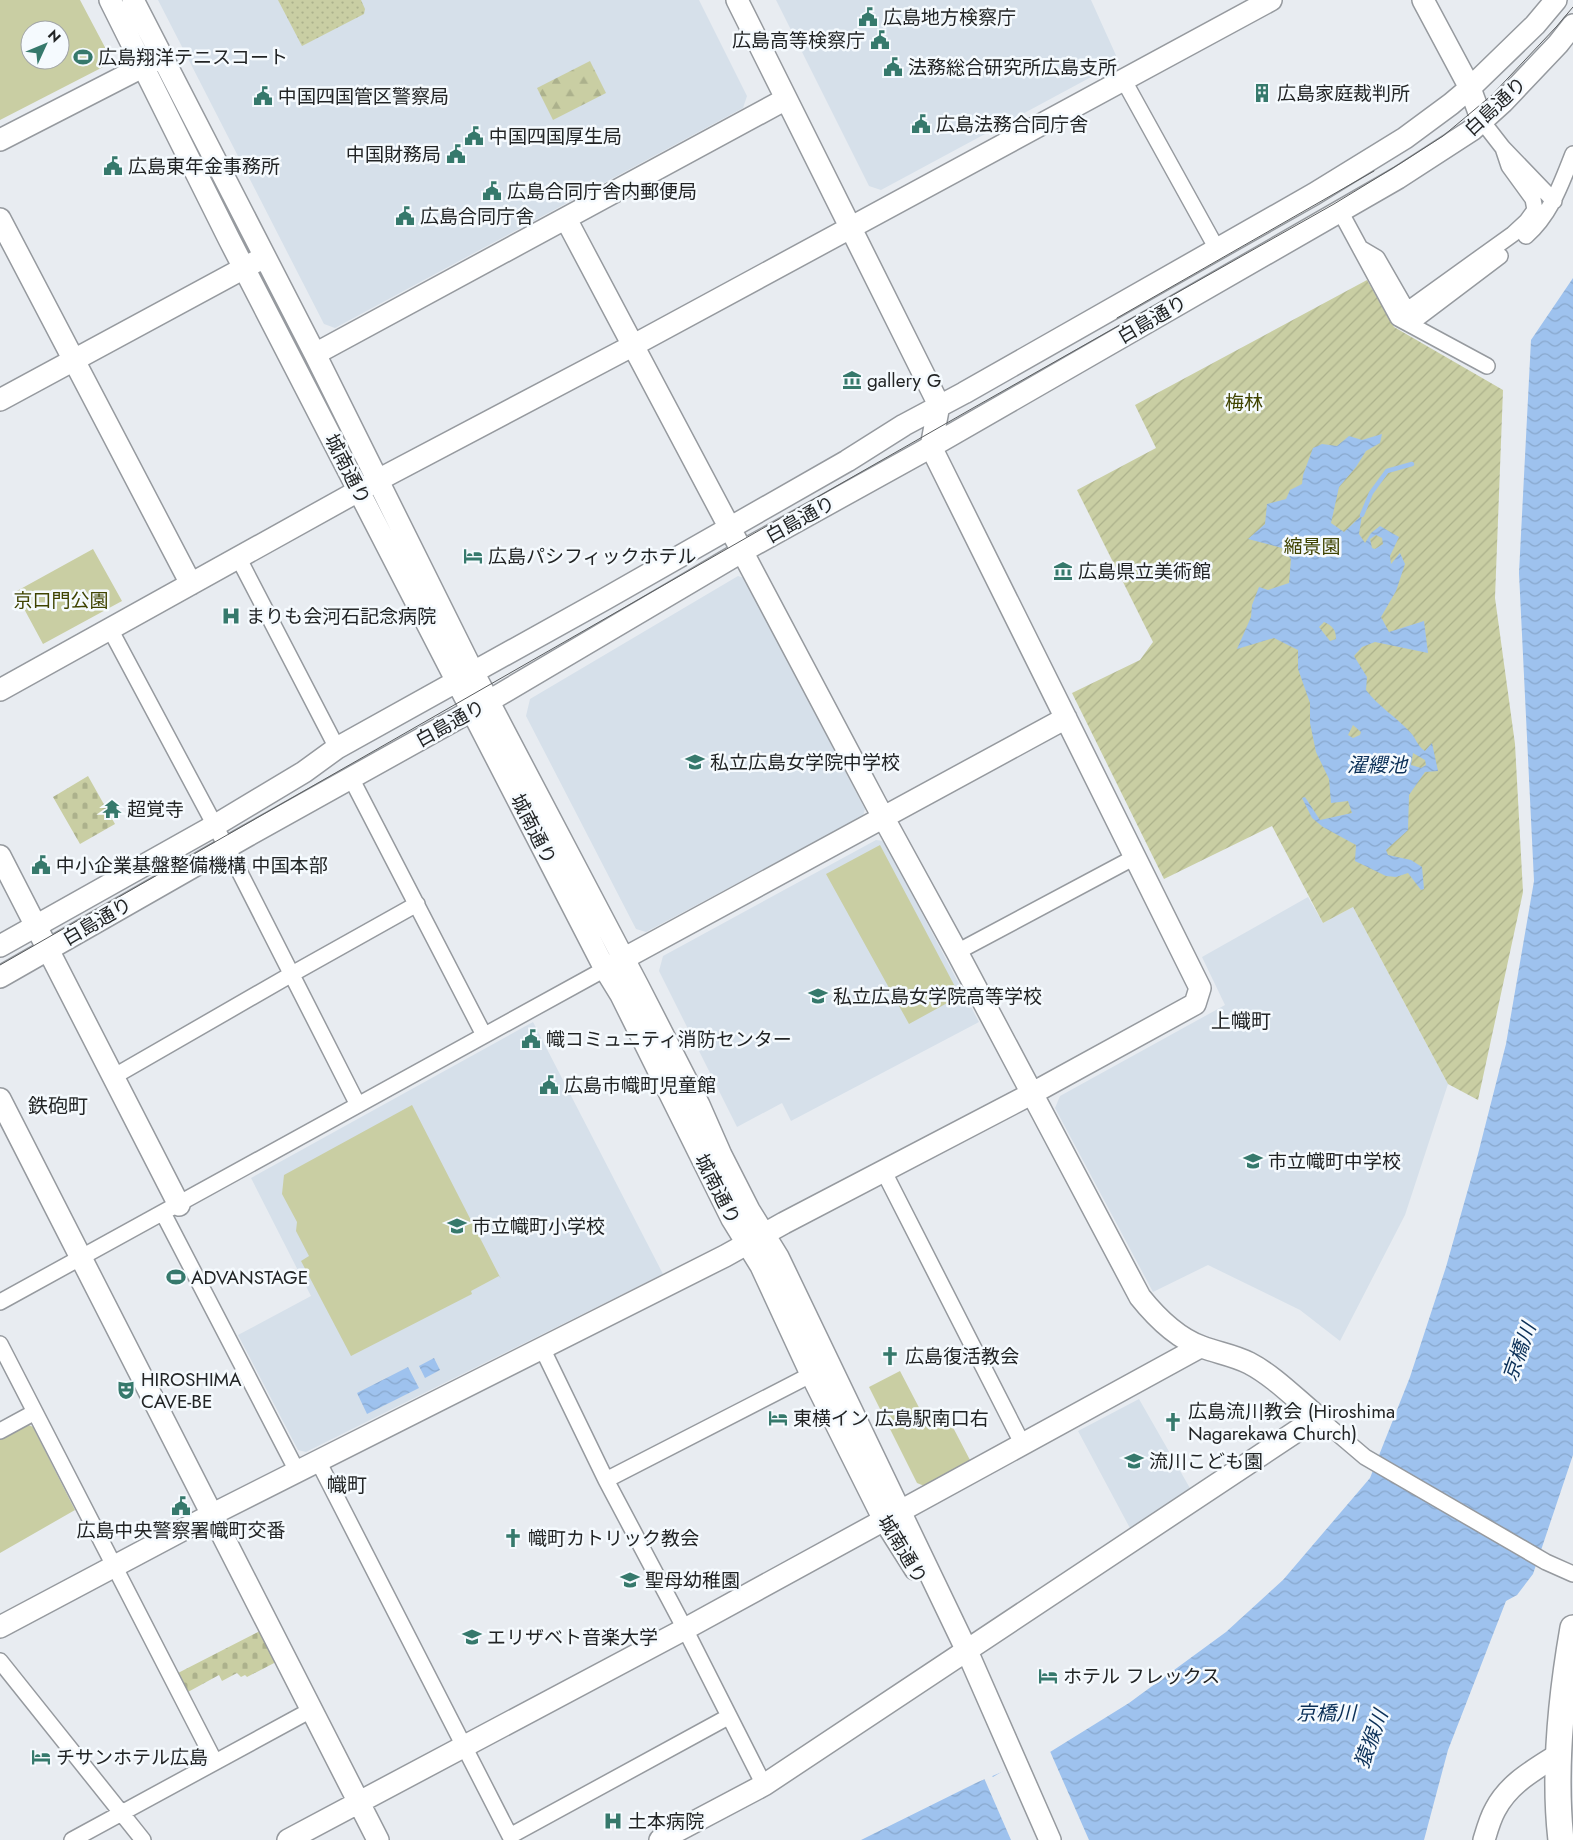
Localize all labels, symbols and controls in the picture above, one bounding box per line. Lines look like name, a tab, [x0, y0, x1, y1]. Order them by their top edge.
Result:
place label: 広島地方検察庁	[883, 4, 1016, 31]
public building icon: 広島地方検察庁	[857, 6, 879, 28]
north arrow	[20, 20, 70, 70]
text: N	[43, 25, 65, 47]
place label: 広島高等検察庁	[732, 27, 865, 54]
public building icon: 広島高等検察庁	[869, 29, 891, 51]
place label: 広島翔洋テニスコート	[98, 44, 288, 71]
sports icon: 広島翔洋テニスコート	[72, 46, 94, 68]
place label: 法務総合研究所広島支所	[908, 54, 1117, 81]
public building icon: 法務総合研究所広島支所	[882, 56, 904, 78]
street label: 白島通り	[1458, 71, 1532, 142]
place label: 広島家庭裁判所	[1277, 80, 1410, 107]
building icon: 広島家庭裁判所	[1251, 82, 1273, 104]
place label: 中国四国管区警察局	[278, 83, 449, 110]
public building icon: 中国四国管区警察局	[252, 85, 274, 107]
place label: 広島法務合同庁舎	[936, 111, 1088, 138]
public building icon: 広島法務合同庁舎	[910, 113, 932, 135]
place label: 中国四国厚生局	[489, 123, 622, 150]
public building icon: 中国四国厚生局	[463, 125, 485, 147]
place label: 中国財務局	[346, 141, 441, 168]
public building icon: 中国財務局	[445, 143, 467, 165]
place label: 広島東年金事務所	[128, 153, 280, 180]
public building icon: 広島東年金事務所	[102, 155, 124, 177]
place label: 広島合同庁舎内郵便局	[507, 178, 697, 205]
public building icon: 広島合同庁舎内郵便局	[481, 180, 503, 202]
place label: 広島合同庁舎	[420, 203, 534, 230]
public building icon: 広島合同庁舎	[394, 205, 416, 227]
street label: 白島通り	[1113, 289, 1192, 350]
place label: gallery G	[867, 367, 941, 394]
museum icon: gallery G	[841, 369, 863, 391]
park label: 梅林	[1225, 389, 1263, 416]
street label: 城南通り	[318, 429, 377, 509]
street label: 白島通り	[760, 489, 840, 550]
park label: 縮景園	[1283, 533, 1341, 560]
place label: 広島パシフィックホテル	[488, 543, 697, 570]
hotel icon: 広島パシフィックホテル	[462, 545, 484, 567]
place label: 広島県立美術館	[1078, 558, 1211, 585]
museum icon: 広島県立美術館	[1052, 560, 1074, 582]
park label: 京口門公園	[13, 587, 109, 614]
place label: まりも会河石記念病院	[246, 603, 436, 630]
hospital icon: まりも会河石記念病院	[220, 605, 242, 627]
street label: 白島通り	[410, 693, 490, 754]
place label: 私立広島女学院中学校	[710, 749, 900, 776]
school or university icon: 私立広島女学院中学校	[684, 751, 706, 773]
water label: 濯纓池	[1347, 751, 1409, 780]
street label: 城南通り	[504, 789, 563, 869]
place label: 超覚寺	[127, 796, 184, 823]
temple icon: 超覚寺	[101, 798, 123, 820]
place label: 中小企業基盤整備機構 中国本部	[56, 852, 328, 879]
public building icon: 中小企業基盤整備機構 中国本部	[30, 854, 52, 876]
street label: 白島通り	[58, 891, 137, 952]
place label: 私立広島女学院高等学校	[833, 983, 1042, 1010]
school or university icon: 私立広島女学院高等学校	[807, 985, 829, 1007]
district label: 上幟町	[1211, 1007, 1271, 1036]
place label: 幟コミュニティ消防センター	[546, 1026, 792, 1053]
public building icon: 幟コミュニティ消防センター	[520, 1028, 542, 1050]
place label: 広島市幟町児童館	[564, 1072, 716, 1099]
public building icon: 広島市幟町児童館	[538, 1074, 560, 1096]
district label: 鉄砲町	[28, 1092, 88, 1121]
place label: 市立幟町中学校	[1268, 1148, 1401, 1175]
street label: 城南通り	[688, 1149, 747, 1229]
school or university icon: 市立幟町中学校	[1242, 1150, 1264, 1172]
place label: 市立幟町小学校	[472, 1213, 605, 1240]
school or university icon: 市立幟町小学校	[446, 1215, 468, 1237]
place label: ADVANSTAGE	[191, 1264, 308, 1291]
sports icon: ADVANSTAGE	[165, 1266, 187, 1288]
water label: 京橋川	[1496, 1317, 1544, 1385]
place label: 広島復活教会	[905, 1343, 1019, 1370]
church icon: 広島復活教会	[879, 1345, 901, 1367]
place label: HIROSHIMA CAVE-BE	[141, 1366, 242, 1415]
theatre icon: HIROSHIMA CAVE-BE	[115, 1379, 137, 1401]
place label: 広島流川教会 (Hiroshima Nagarekawa Church)	[1188, 1398, 1395, 1447]
place label: 東横イン 広島駅南口右	[793, 1405, 989, 1432]
hotel icon: 東横イン 広島駅南口右	[767, 1407, 789, 1429]
church icon: 広島流川教会 (Hiroshima Nagarekawa Church)	[1162, 1411, 1184, 1433]
place label: 流川こども園	[1149, 1448, 1263, 1475]
school or university icon: 流川こども園	[1123, 1450, 1145, 1472]
district label: 幟町	[327, 1471, 367, 1500]
public building icon: 広島中央警察署幟町交番	[170, 1495, 192, 1517]
street label: 城南通り	[871, 1510, 934, 1589]
place label: 広島中央警察署幟町交番	[76, 1517, 286, 1544]
place label: 幟町カトリック教会	[528, 1525, 699, 1552]
church icon: 幟町カトリック教会	[502, 1527, 524, 1549]
place label: 聖母幼稚園	[645, 1567, 740, 1594]
school or university icon: 聖母幼稚園	[619, 1569, 641, 1591]
place label: エリザベト音楽大学	[487, 1624, 658, 1651]
school or university icon: エリザベト音楽大学	[461, 1626, 483, 1648]
place label: ホテル フレックス	[1063, 1663, 1220, 1690]
hotel icon: ホテル フレックス	[1037, 1665, 1059, 1687]
water label: 京橋川	[1296, 1699, 1358, 1728]
water label: 猿猴川	[1348, 1704, 1396, 1772]
place label: チサンホテル広島	[56, 1744, 208, 1771]
hotel icon: チサンホテル広島	[30, 1746, 52, 1768]
place label: 土本病院	[628, 1808, 704, 1835]
hospital icon: 土本病院	[602, 1810, 624, 1832]

